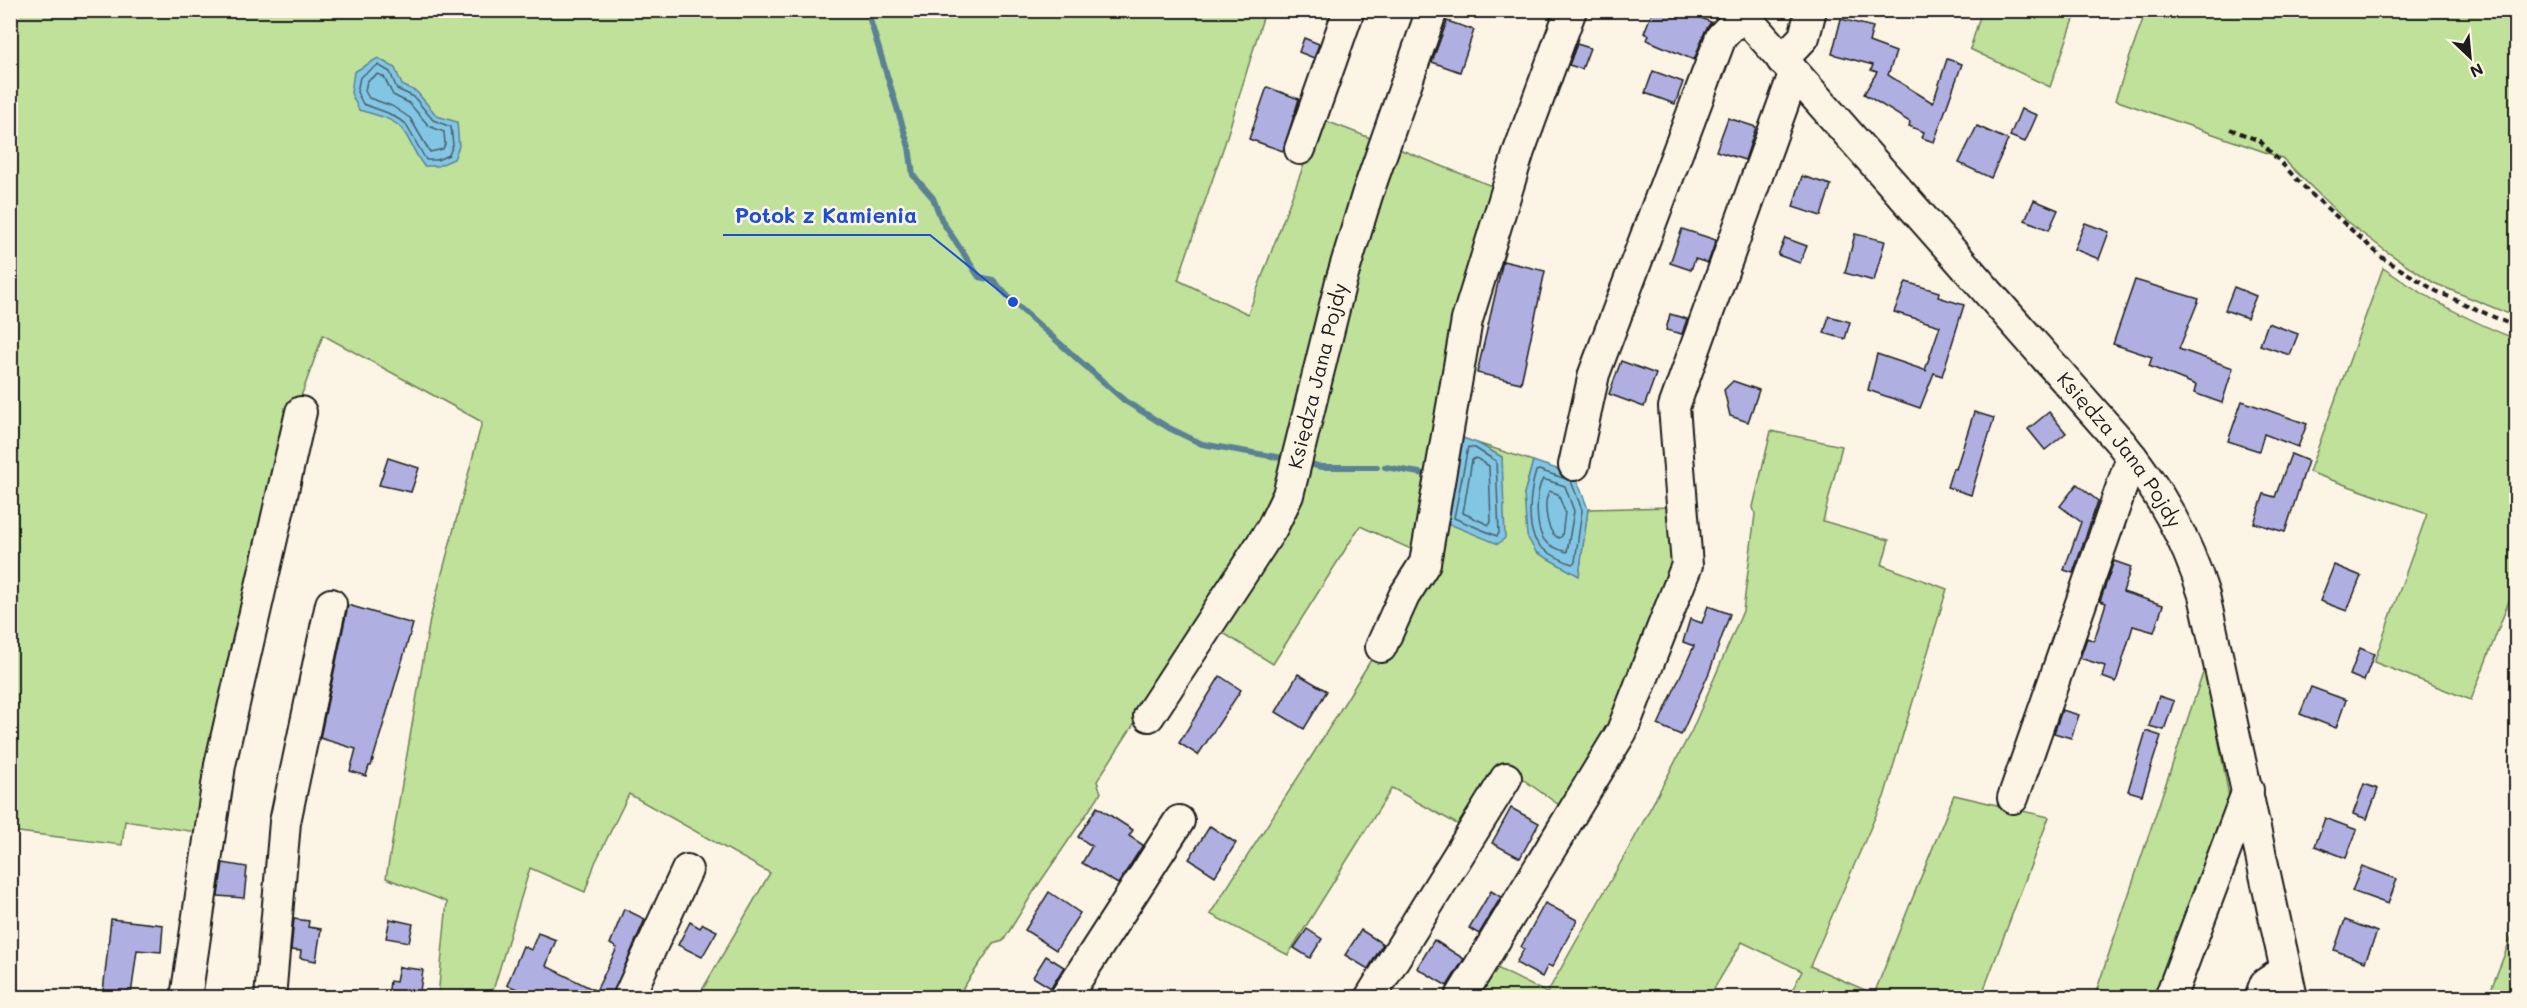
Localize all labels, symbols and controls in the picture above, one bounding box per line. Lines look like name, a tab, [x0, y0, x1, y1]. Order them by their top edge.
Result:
north arrow	[2440, 27, 2500, 87]
text: N	[2467, 59, 2487, 83]
callout: Potok z Kamienia	[723, 196, 930, 235]
text: Potok z Kamienia	[735, 201, 917, 228]
street label: Księdza Jana Pojdy	[1281, 280, 1352, 471]
street label: Księdza Jana Pojdy	[2052, 366, 2188, 532]

